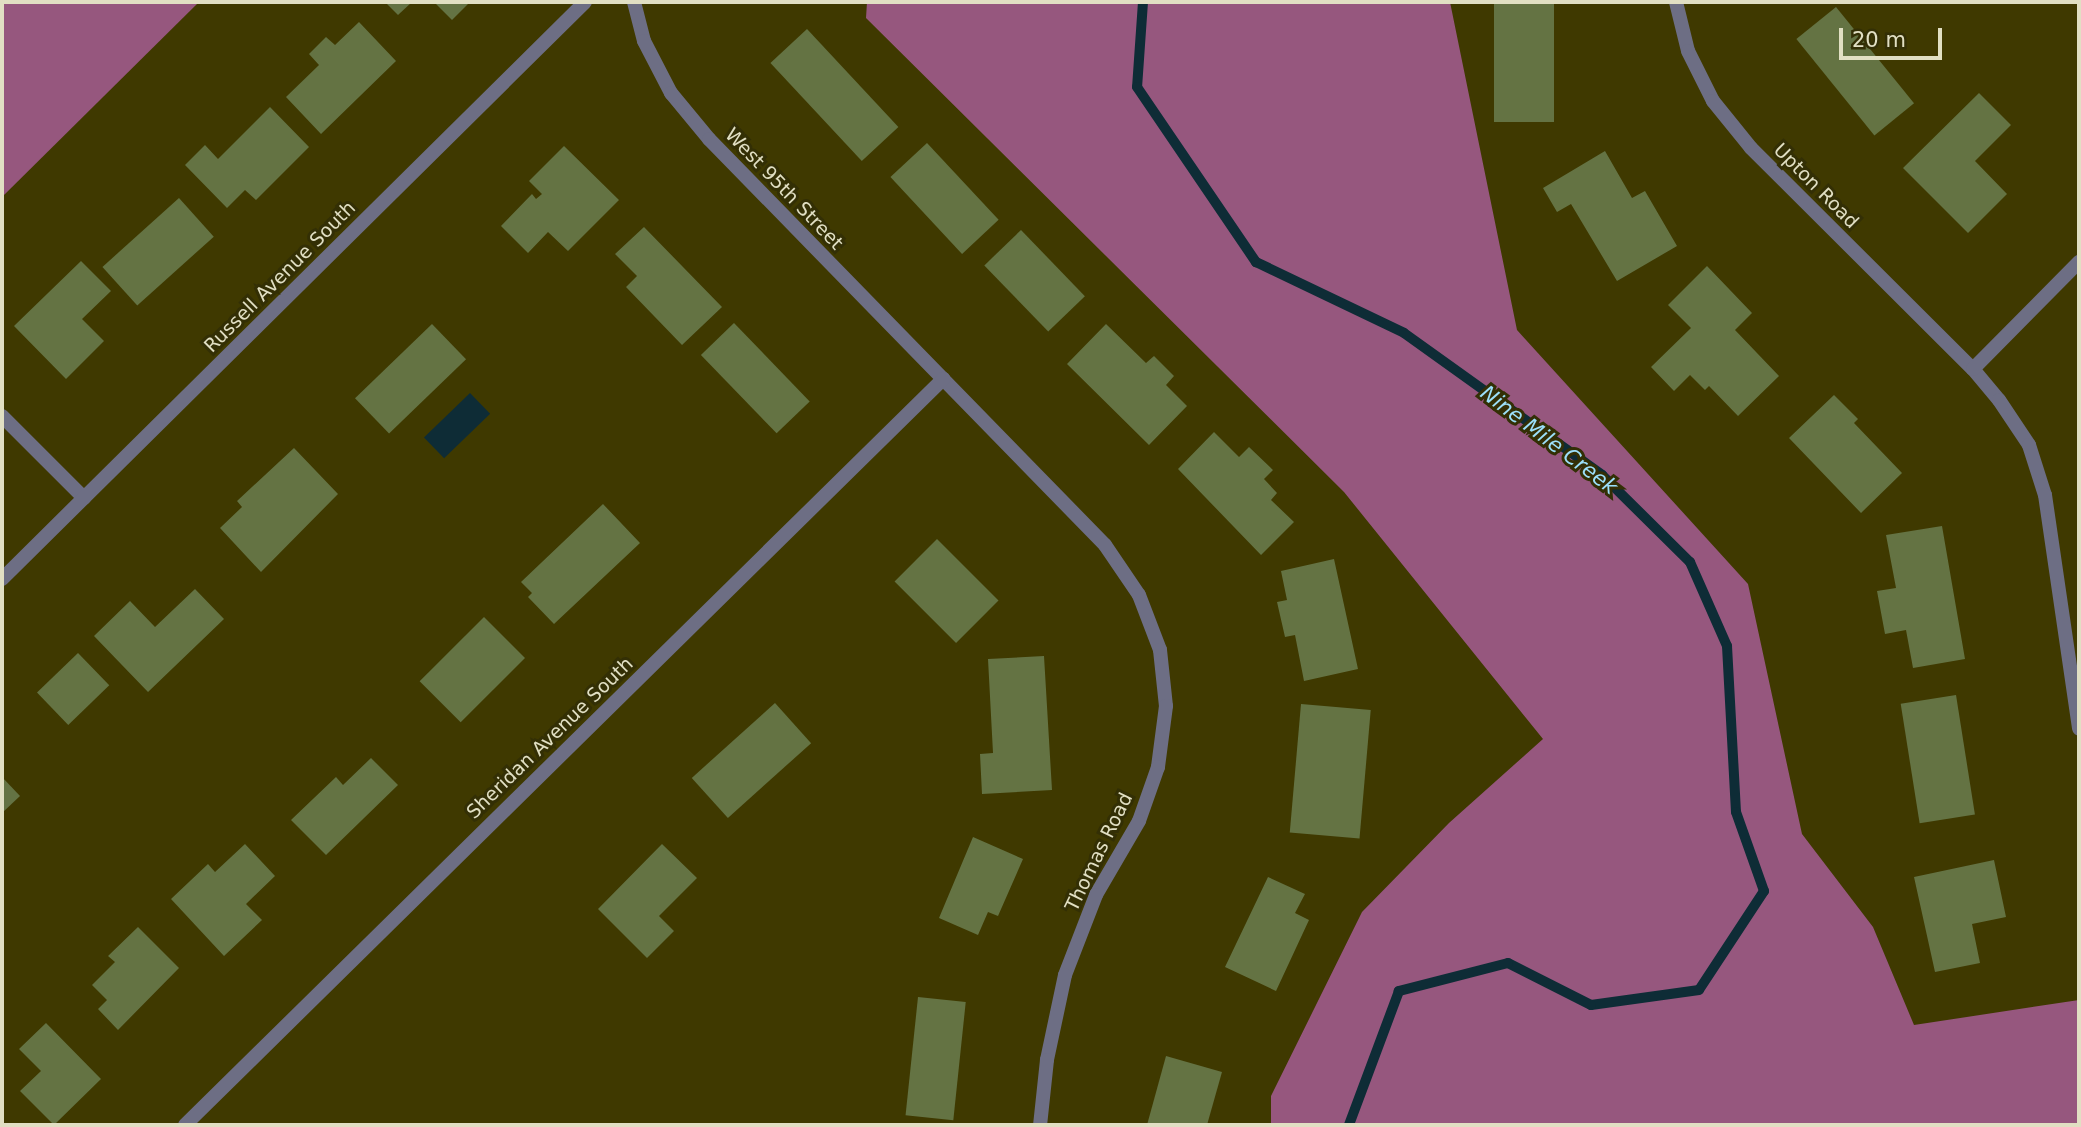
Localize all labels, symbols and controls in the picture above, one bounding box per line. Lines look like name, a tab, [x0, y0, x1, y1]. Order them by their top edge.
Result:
scale bar	[1843, 14, 1946, 58]
text: 20 m	[1852, 28, 1906, 52]
street label: West 95th Street	[720, 123, 848, 255]
street label: Upton Road	[1769, 139, 1863, 233]
street label: Russell Avenue South	[200, 197, 360, 357]
water label: Nine Mile Creek	[1475, 380, 1623, 500]
street label: Sheridan Avenue South	[462, 653, 638, 823]
street label: Thomas Road	[1060, 789, 1138, 915]

